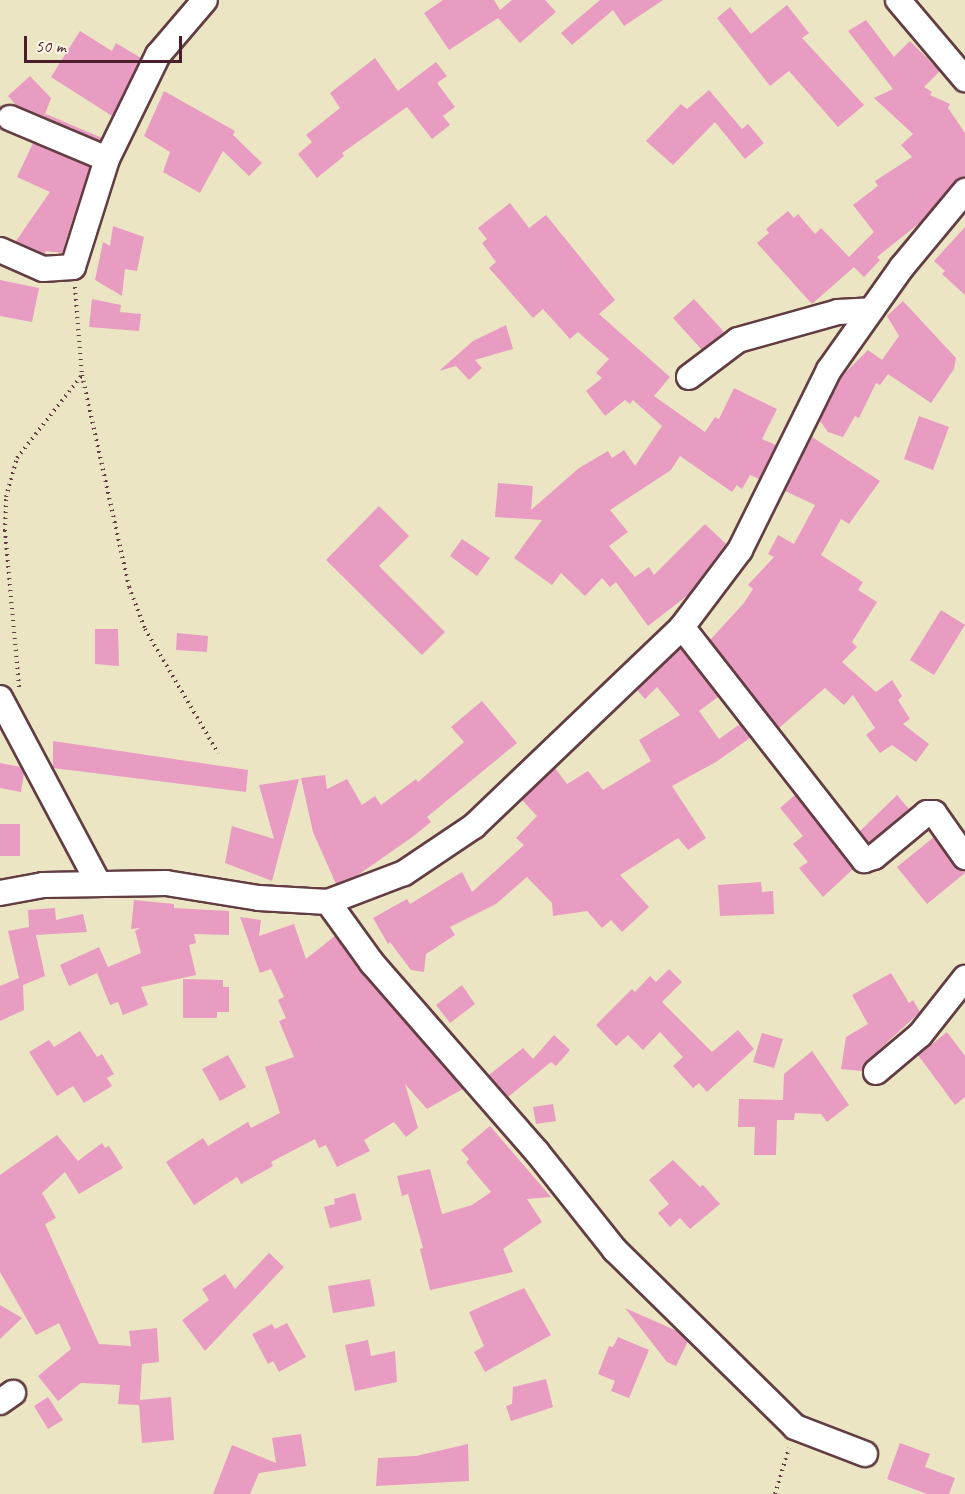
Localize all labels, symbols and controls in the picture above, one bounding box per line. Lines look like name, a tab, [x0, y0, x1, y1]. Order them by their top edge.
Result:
scale bar	[27, 24, 184, 62]
text: 50 m	[35, 35, 66, 57]

